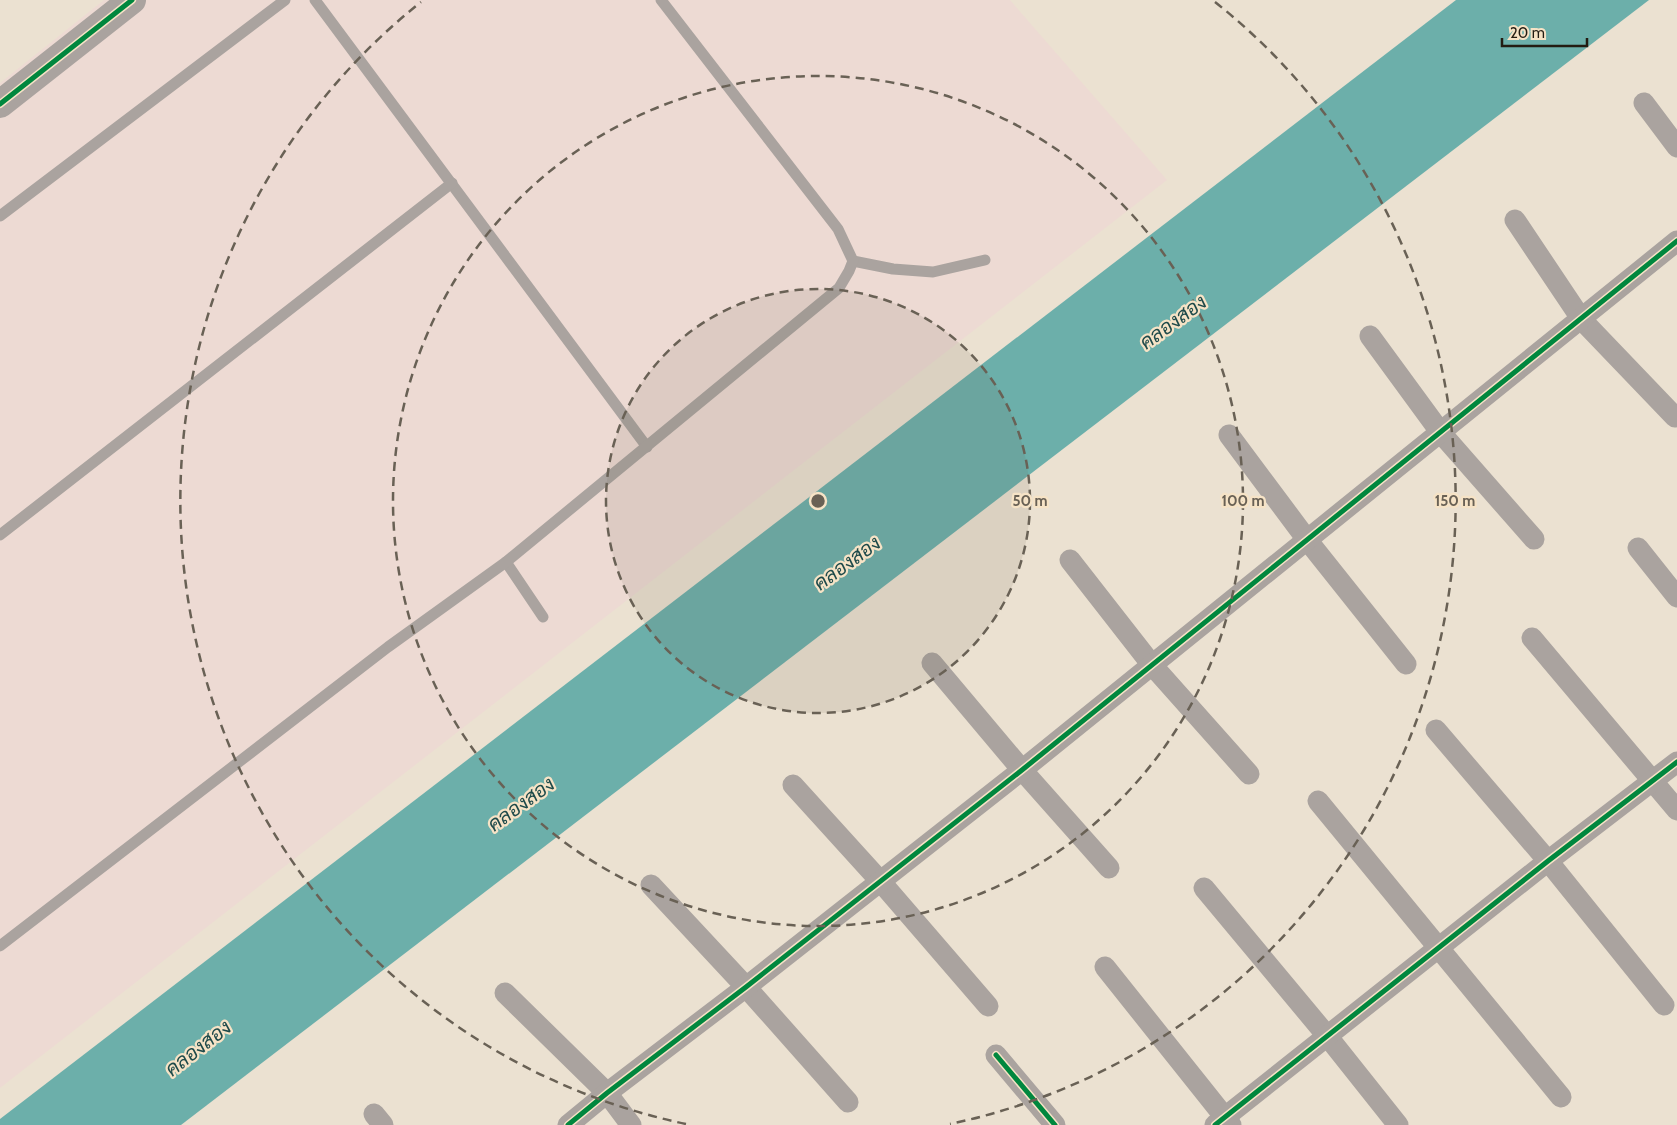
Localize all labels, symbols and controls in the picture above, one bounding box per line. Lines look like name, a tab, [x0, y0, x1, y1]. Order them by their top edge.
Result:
scale bar	[1502, 15, 1587, 47]
text: 20 m	[1510, 24, 1545, 42]
water label: คลองสอง	[1135, 290, 1211, 354]
centre of rings	[809, 492, 827, 510]
text: 50 m	[1012, 492, 1048, 510]
text: 100 m	[1221, 492, 1265, 510]
text: 150 m	[1435, 492, 1475, 510]
water label: คลองสอง	[809, 531, 885, 595]
water label: คลองสอง	[483, 772, 559, 836]
water label: คลองสอง	[160, 1015, 236, 1081]

